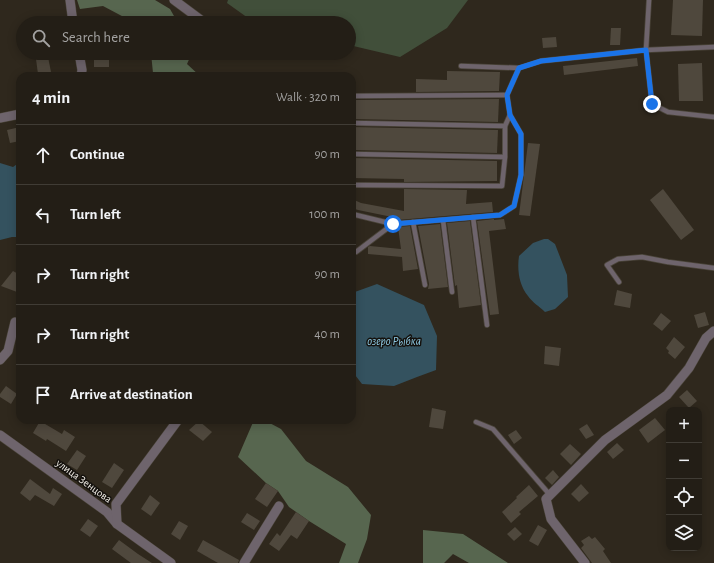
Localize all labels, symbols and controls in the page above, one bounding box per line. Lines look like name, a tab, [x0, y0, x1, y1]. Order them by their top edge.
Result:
search box	[16, 16, 356, 60]
icon: search	[30, 27, 52, 49]
text: Search here	[62, 30, 130, 45]
text: 4 min	[32, 89, 70, 106]
text: Walk · 320 m	[276, 91, 340, 104]
route end	[643, 95, 661, 113]
icon: ahead	[32, 144, 54, 166]
text: Continue	[70, 147, 125, 162]
text: 90 m	[314, 148, 340, 161]
icon: left	[32, 204, 54, 226]
text: Turn left	[70, 207, 121, 222]
text: 100 m	[309, 208, 340, 221]
route start	[384, 215, 402, 233]
icon: right	[32, 264, 54, 286]
text: Turn right	[70, 267, 129, 282]
text: 90 m	[314, 268, 340, 281]
icon: right	[32, 324, 54, 346]
text: Turn right	[70, 327, 129, 342]
text: 40 m	[314, 328, 340, 341]
water label: озеро Рыбка	[367, 335, 421, 348]
icon: arrive	[32, 384, 54, 406]
text: Arrive at destination	[70, 387, 193, 402]
map controls	[666, 407, 702, 551]
button: +	[666, 407, 702, 443]
button: −	[666, 443, 702, 479]
street label: улица Зенцова	[53, 457, 114, 505]
button: locate	[666, 479, 702, 515]
button: layers	[666, 515, 702, 551]

